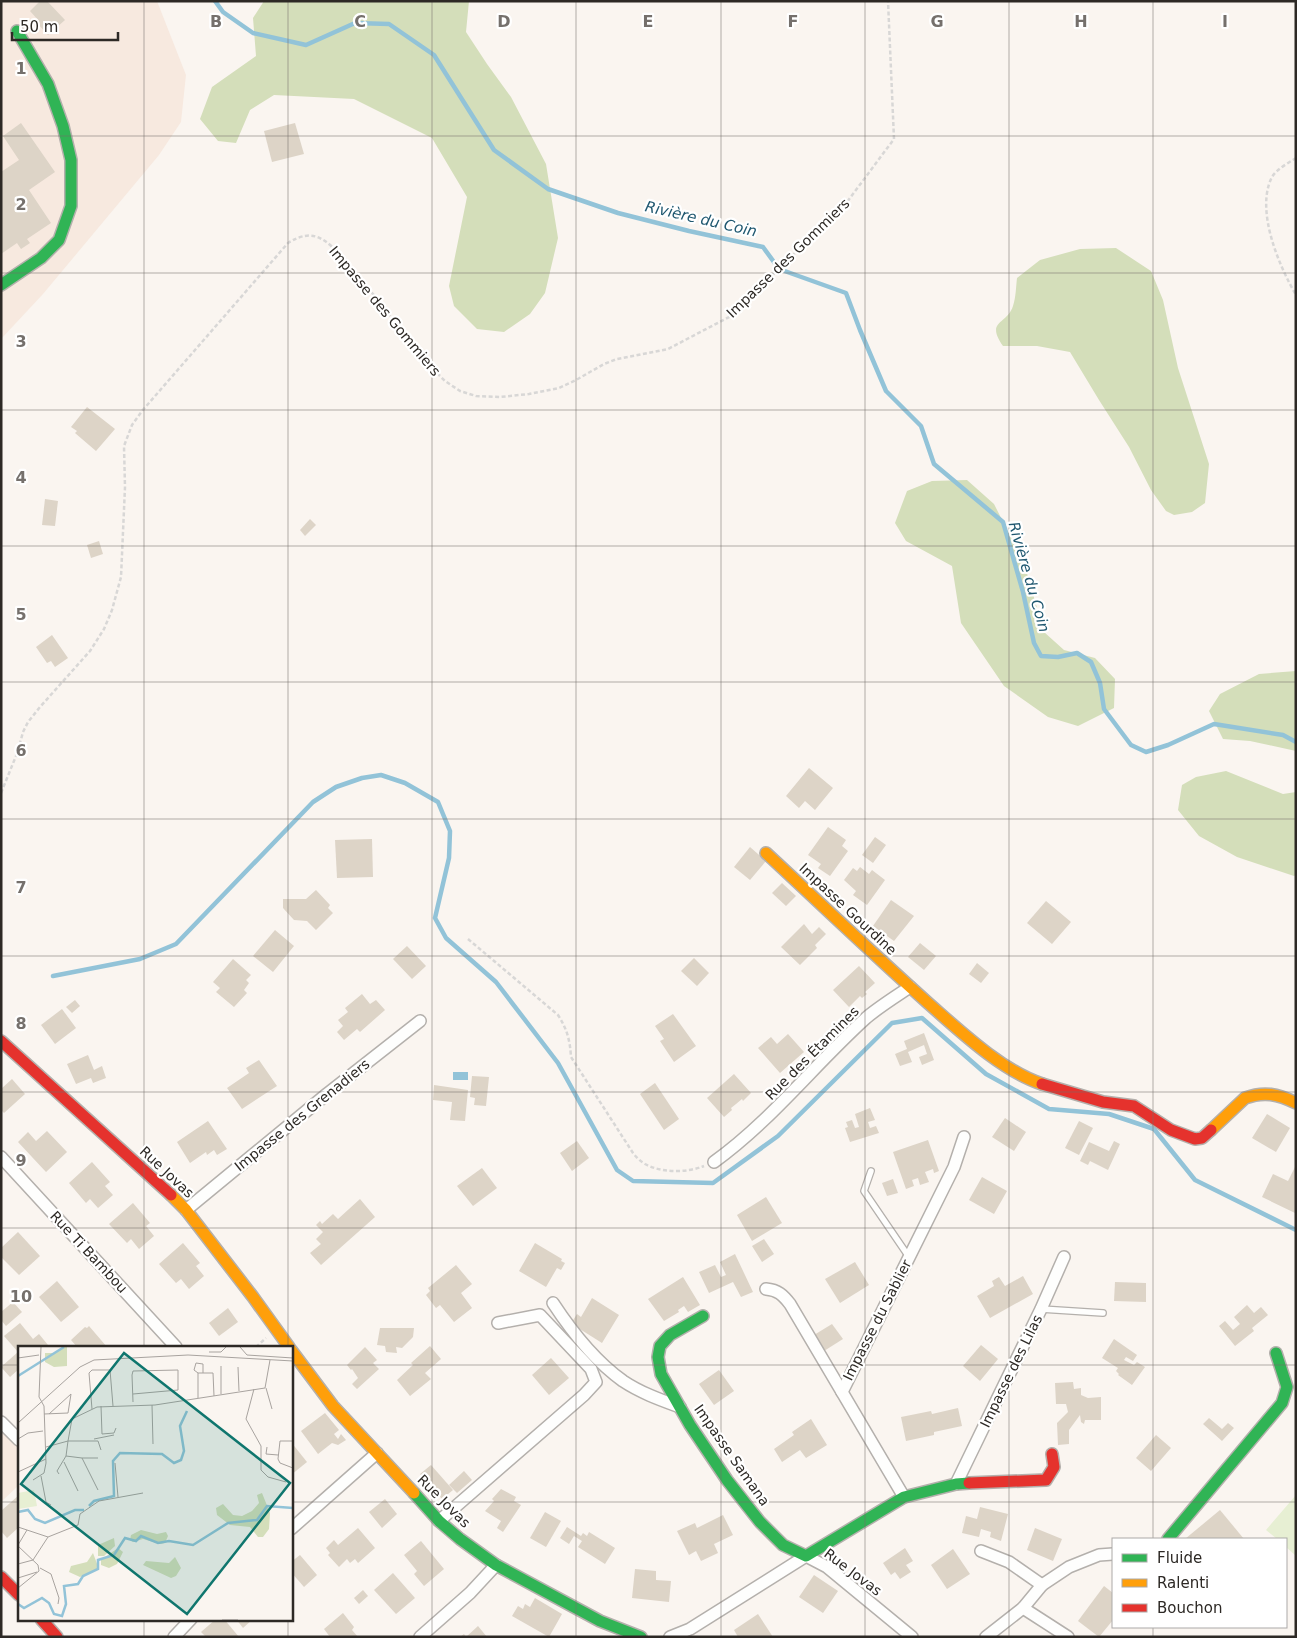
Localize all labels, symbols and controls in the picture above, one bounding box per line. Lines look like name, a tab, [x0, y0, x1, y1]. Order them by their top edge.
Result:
scale bar	[12, 10, 119, 42]
text: B	[210, 12, 222, 31]
text: C	[354, 12, 366, 31]
text: D	[497, 12, 511, 31]
text: E	[643, 12, 653, 31]
text: F	[788, 12, 798, 31]
text: G	[930, 12, 944, 31]
text: H	[1074, 12, 1088, 31]
text: I	[1222, 12, 1228, 31]
text: 50 m	[20, 18, 58, 36]
text: 1	[15, 59, 27, 78]
text: 2	[15, 195, 27, 214]
street label: Impasse des Gommiers	[723, 195, 853, 321]
water label: Rivière du Coin	[643, 197, 759, 241]
street label: Impasse des Gommiers	[326, 243, 444, 379]
text: 3	[15, 332, 27, 351]
text: 4	[15, 468, 27, 487]
water label: Rivière du Coin	[1005, 520, 1053, 634]
text: 5	[15, 605, 27, 624]
text: 6	[15, 741, 27, 760]
street label: Impasse Gourdine	[796, 860, 900, 958]
text: 7	[15, 878, 27, 897]
street label: Rue des Étamines	[762, 1003, 862, 1103]
text: 8	[15, 1014, 27, 1033]
street label: Impasse des Grenadiers	[231, 1056, 373, 1174]
street label: Rue Jovas	[137, 1143, 197, 1201]
text: 9	[15, 1151, 27, 1170]
street label: Rue Ti Bambou	[47, 1208, 131, 1296]
street label: Impasse du Sablier	[840, 1257, 915, 1383]
text: 10	[10, 1287, 32, 1306]
street label: Impasse des Lilas	[977, 1312, 1045, 1430]
inset map	[18, 1346, 292, 1620]
street label: Impasse Samana	[691, 1401, 773, 1509]
street label: Rue Jovas	[414, 1471, 474, 1531]
legend	[1112, 1538, 1287, 1628]
street label: Rue Jovas	[821, 1545, 885, 1599]
text: Fluide	[1157, 1549, 1202, 1567]
text: Ralenti	[1157, 1574, 1209, 1592]
text: Bouchon	[1157, 1599, 1222, 1617]

